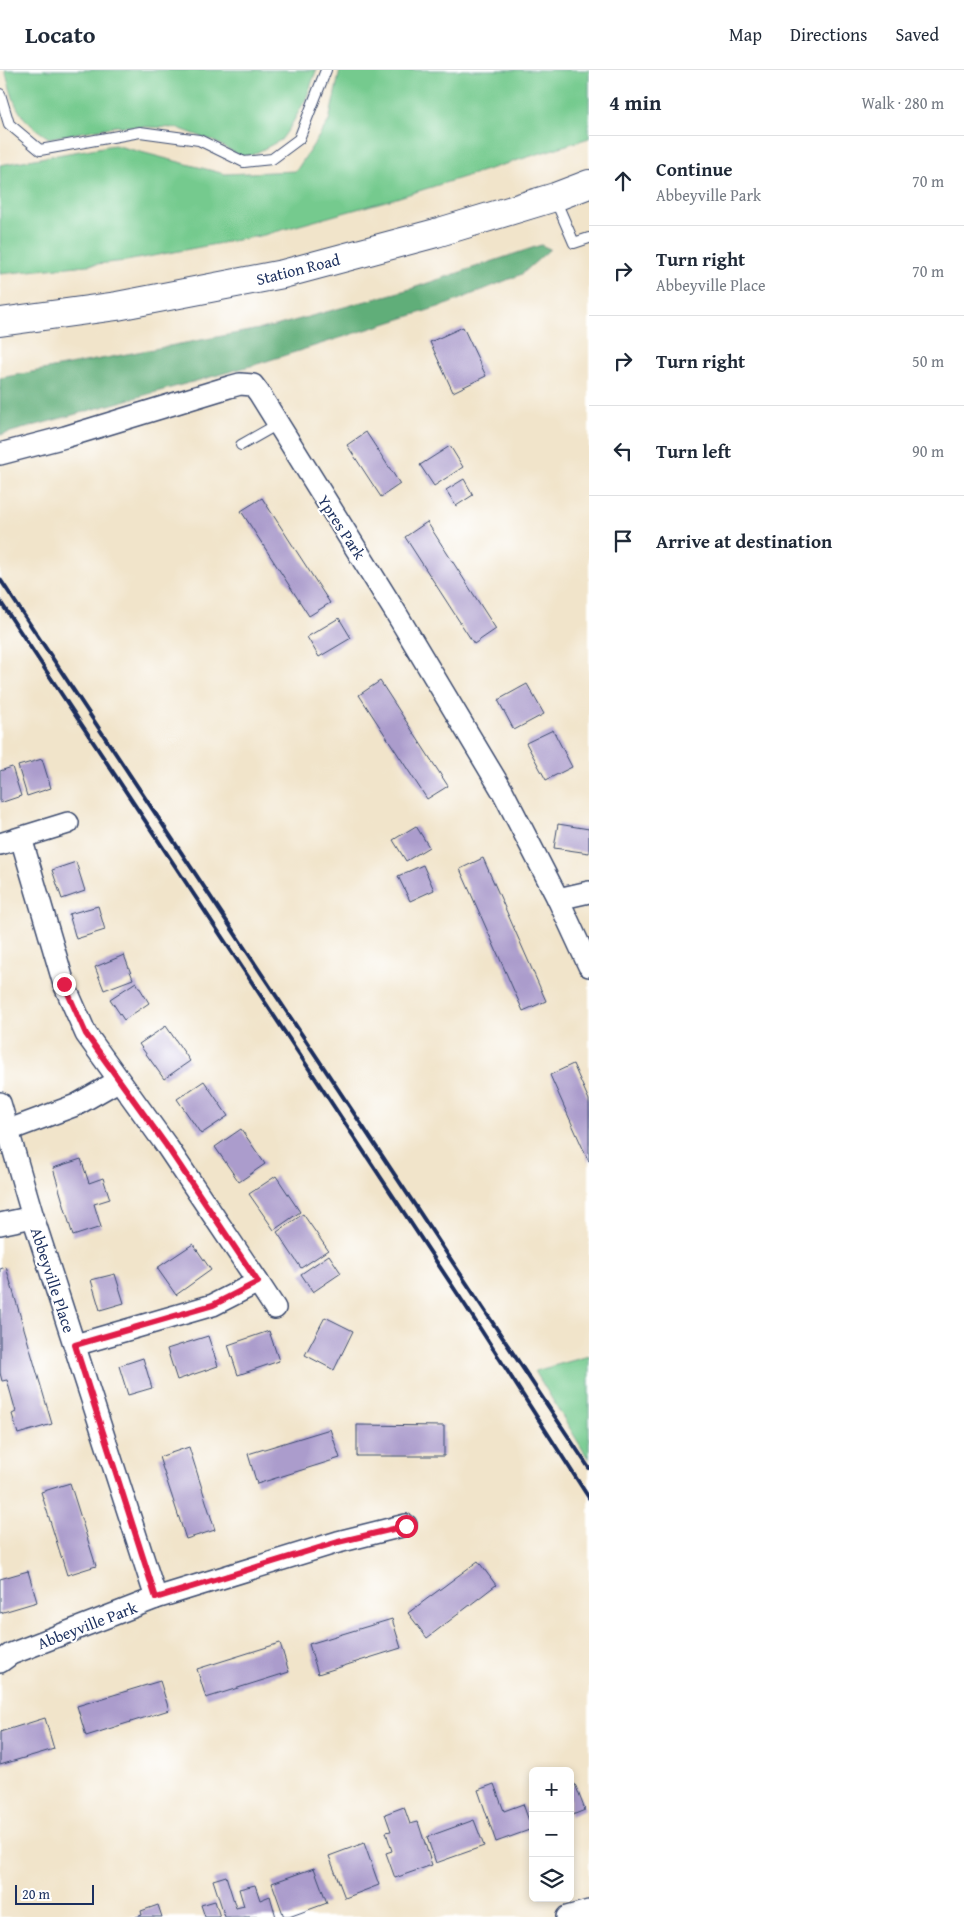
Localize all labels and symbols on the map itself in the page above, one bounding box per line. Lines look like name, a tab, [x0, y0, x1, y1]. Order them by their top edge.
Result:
street label: Station Road	[254, 247, 343, 291]
street label: Ypres Park	[312, 490, 372, 565]
route end	[53, 973, 76, 996]
street label: Abbeyville Place	[25, 1224, 81, 1336]
route start	[395, 1515, 418, 1538]
street label: Abbeyville Park	[34, 1595, 141, 1655]
scale bar	[15, 1882, 94, 1905]

